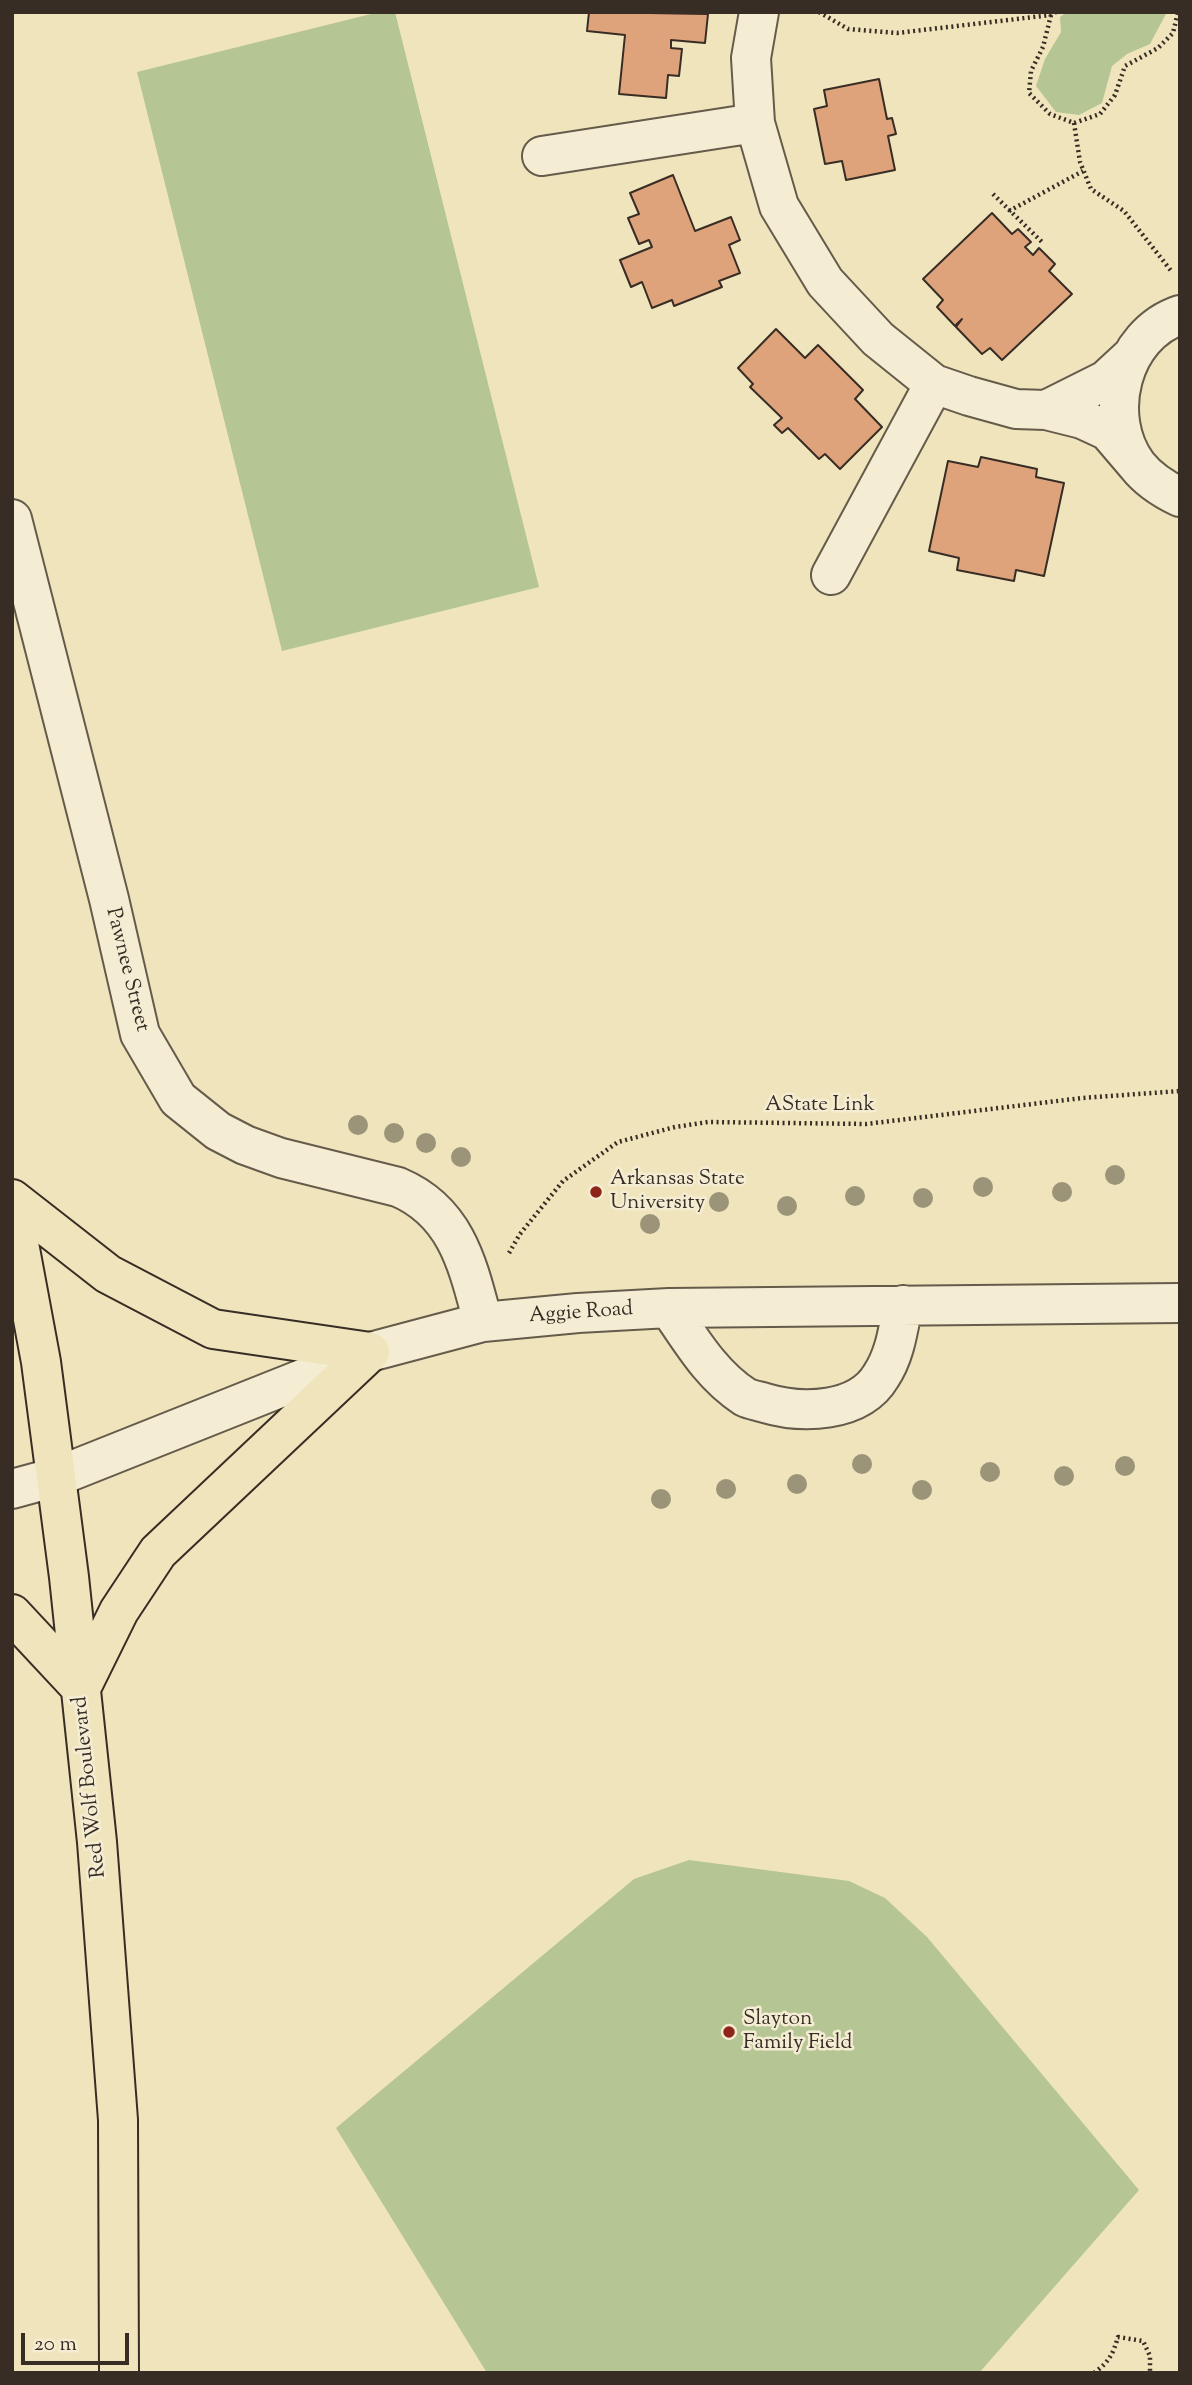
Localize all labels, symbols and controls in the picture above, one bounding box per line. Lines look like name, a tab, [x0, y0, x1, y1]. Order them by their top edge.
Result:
street label: Pawnee Street	[98, 905, 154, 1035]
street label: AState Link	[765, 1093, 875, 1119]
place label: Arkansas State University	[610, 1167, 745, 1217]
marker: Arkansas State University	[588, 1184, 604, 1200]
street label: Aggie Road	[528, 1298, 634, 1330]
street label: Red Wolf Boulevard	[69, 1695, 113, 1879]
place label: Slayton Family Field	[743, 2007, 852, 2057]
marker: Slayton Family Field	[721, 2024, 737, 2040]
scale bar	[24, 2318, 133, 2362]
text: 20 m	[34, 2330, 77, 2360]

